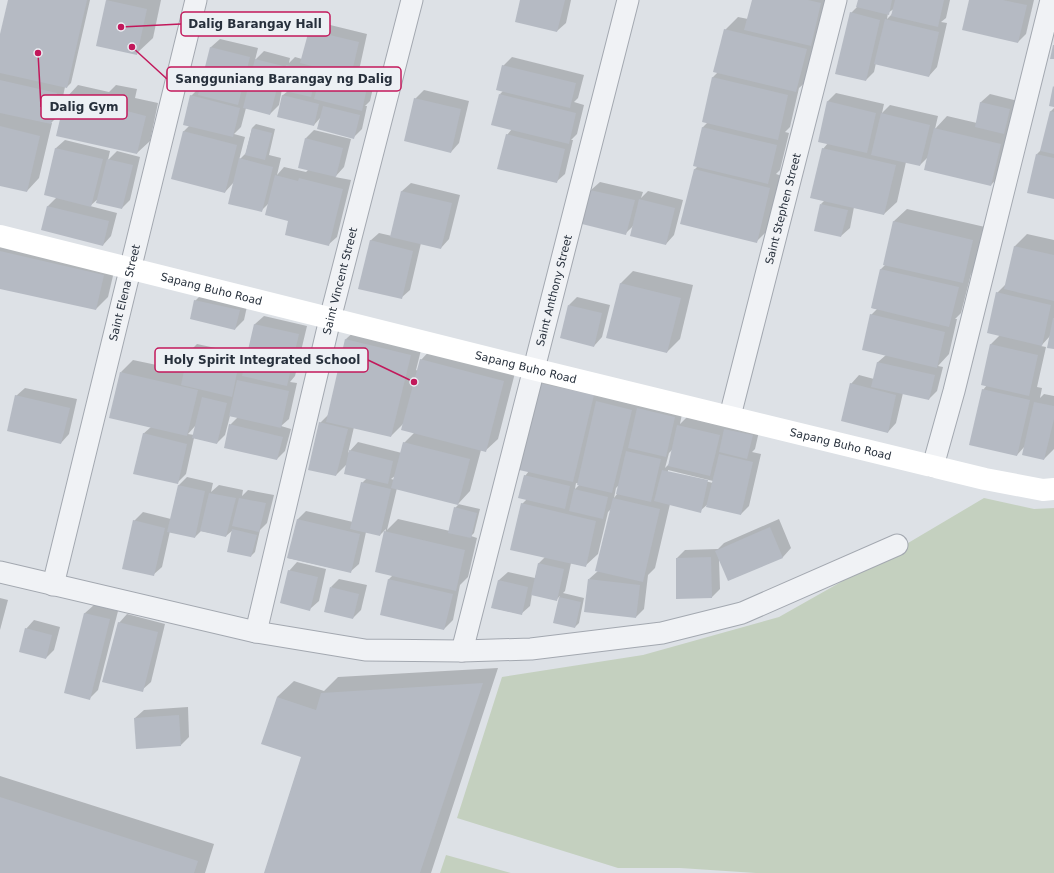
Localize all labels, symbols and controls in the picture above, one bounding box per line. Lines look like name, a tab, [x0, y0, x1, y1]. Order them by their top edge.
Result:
callout: Dalig Barangay Hall	[181, 12, 330, 36]
text: Dalig Barangay Hall	[188, 17, 322, 31]
callout: Sangguniang Barangay ng Dalig	[167, 67, 401, 91]
text: Sangguniang Barangay ng Dalig	[175, 72, 393, 86]
callout: Dalig Gym	[41, 95, 127, 119]
text: Dalig Gym	[49, 100, 119, 114]
street label: Saint Stephen Street	[763, 151, 804, 266]
street label: Saint Vincent Street	[321, 225, 360, 336]
street label: Saint Anthony Street	[534, 233, 575, 348]
street label: Saint Elena Street	[107, 242, 143, 342]
street label: Sapang Buho Road	[159, 270, 264, 308]
callout: Holy Spirit Integrated School	[155, 348, 368, 372]
street label: Sapang Buho Road	[474, 349, 578, 386]
text: Holy Spirit Integrated School	[164, 353, 360, 367]
street label: Sapang Buho Road	[788, 426, 893, 463]

